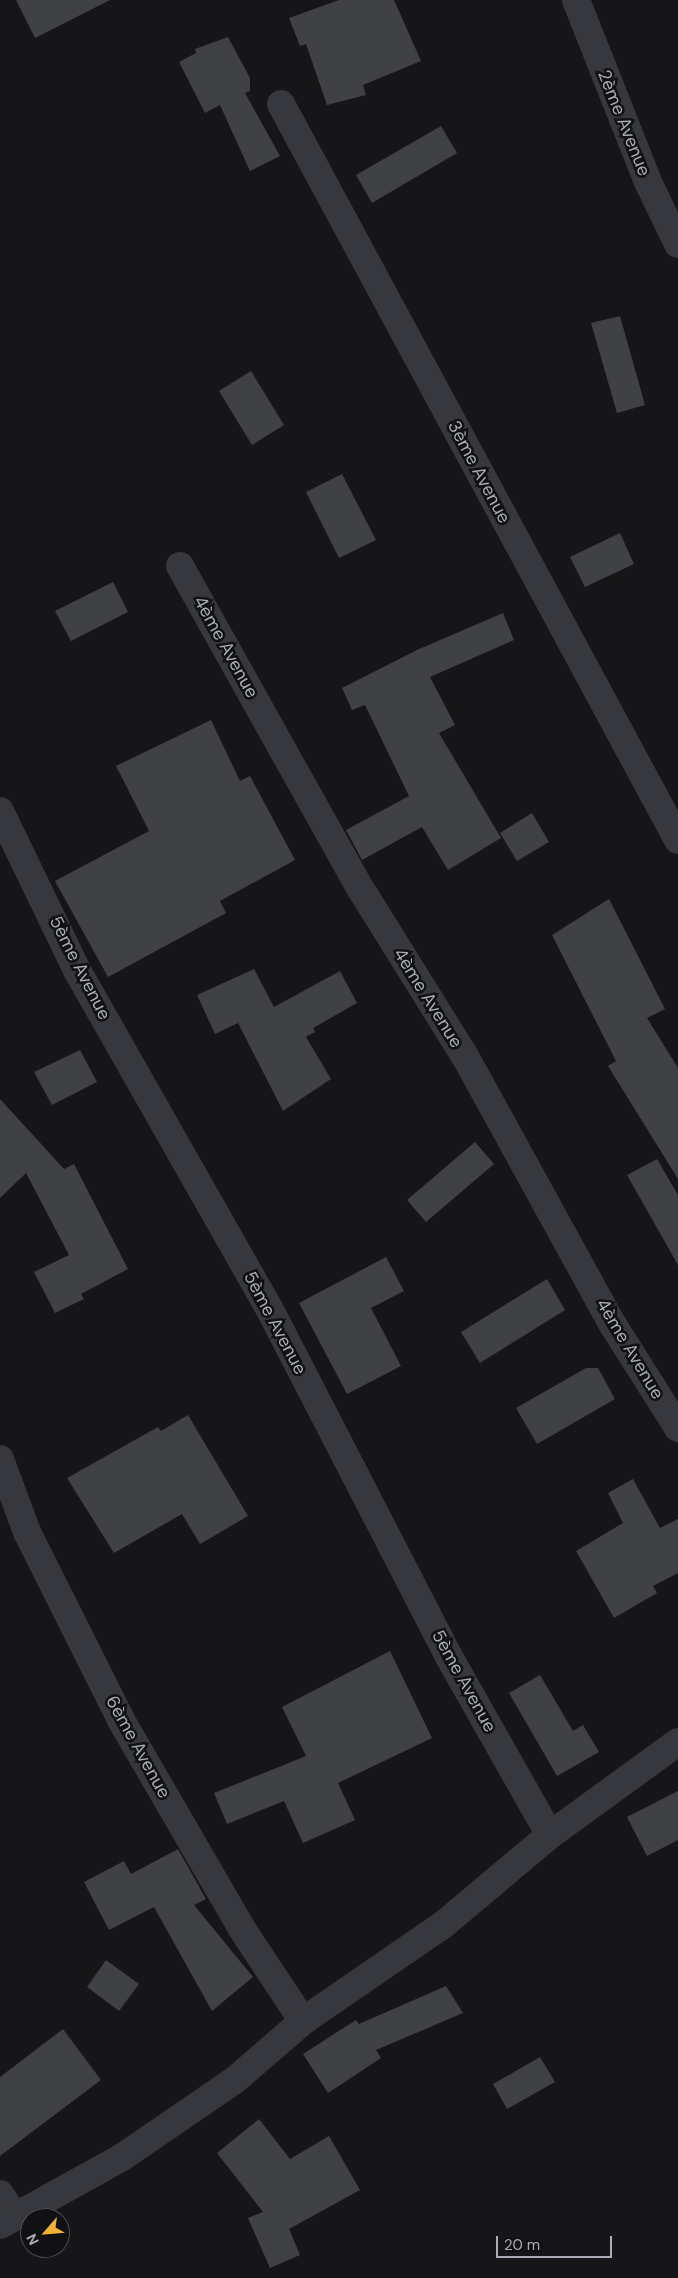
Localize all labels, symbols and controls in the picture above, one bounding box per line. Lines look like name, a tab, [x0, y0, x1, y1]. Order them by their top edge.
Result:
street label: 2ème Avenue	[593, 67, 655, 179]
street label: 3ème Avenue	[443, 417, 515, 527]
street label: 4ème Avenue	[189, 592, 263, 702]
street label: 5ème Avenue	[45, 913, 115, 1023]
street label: 4ème Avenue	[389, 944, 467, 1052]
street label: 5ème Avenue	[239, 1268, 311, 1378]
street label: 4ème Avenue	[592, 1295, 668, 1403]
street label: 5ème Avenue	[427, 1626, 501, 1736]
street label: 6ème Avenue	[101, 1692, 175, 1802]
north arrow	[20, 2208, 70, 2258]
scale bar	[498, 2226, 614, 2258]
text: N	[22, 2231, 43, 2248]
text: 20 m	[504, 2235, 540, 2255]

